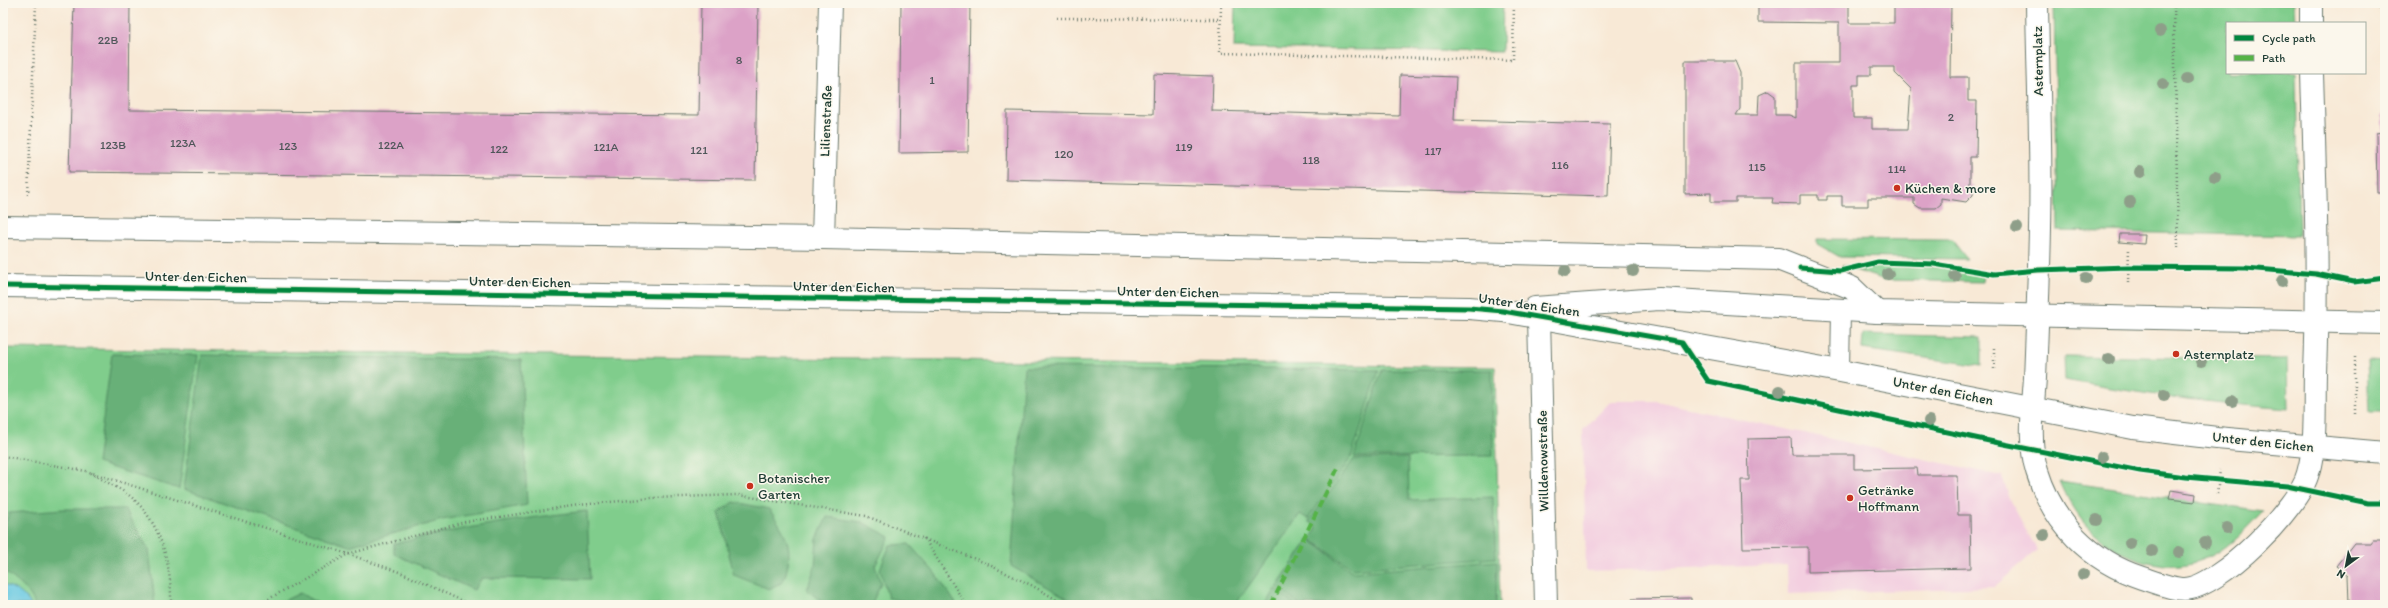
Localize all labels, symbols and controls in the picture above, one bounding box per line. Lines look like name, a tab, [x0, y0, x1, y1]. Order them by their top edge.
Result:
legend	[2226, 22, 2366, 74]
street label: Asternplatz	[2029, 25, 2047, 96]
text: Cycle path	[2262, 31, 2316, 45]
house number: 22B	[98, 33, 118, 47]
text: Path	[2262, 51, 2285, 65]
house number: 8	[736, 53, 743, 67]
house number: 1	[929, 73, 935, 87]
street label: Lilienstraße	[816, 84, 836, 157]
house number: 2	[1948, 110, 1955, 124]
house number: 123A	[170, 136, 196, 150]
house number: 123B	[100, 138, 126, 152]
house number: 122A	[378, 138, 404, 152]
house number: 123	[279, 139, 298, 153]
house number: 121A	[593, 140, 619, 154]
house number: 119	[1175, 140, 1193, 154]
house number: 122	[490, 142, 509, 156]
house number: 121	[690, 143, 708, 157]
house number: 117	[1424, 144, 1442, 158]
house number: 120	[1054, 147, 1074, 161]
house number: 118	[1302, 153, 1320, 167]
house number: 116	[1551, 158, 1569, 172]
house number: 115	[1748, 160, 1766, 174]
house number: 114	[1888, 162, 1906, 176]
place label: Küchen & more	[1905, 180, 1996, 197]
marker: Küchen & more	[1892, 183, 1902, 193]
street label: Unter den Eichen	[145, 268, 248, 286]
street label: Unter den Eichen	[469, 273, 572, 291]
street label: Unter den Eichen	[793, 278, 896, 296]
street label: Unter den Eichen	[1117, 283, 1220, 301]
street label: Unter den Eichen	[1477, 289, 1581, 321]
place label: Asternplatz	[2184, 346, 2255, 363]
marker: Asternplatz	[2171, 349, 2181, 359]
street label: Unter den Eichen	[1891, 373, 1995, 409]
street label: Willdenowstraße	[1534, 410, 1552, 512]
street label: Unter den Eichen	[2211, 428, 2315, 456]
place label: Botanischer Garten	[758, 470, 830, 503]
marker: Botanischer Garten	[745, 481, 755, 491]
place label: Getränke Hoffmann	[1858, 482, 1919, 515]
marker: Getränke Hoffmann	[1845, 493, 1855, 503]
north arrow	[2326, 546, 2366, 586]
text: N	[2334, 567, 2348, 582]

